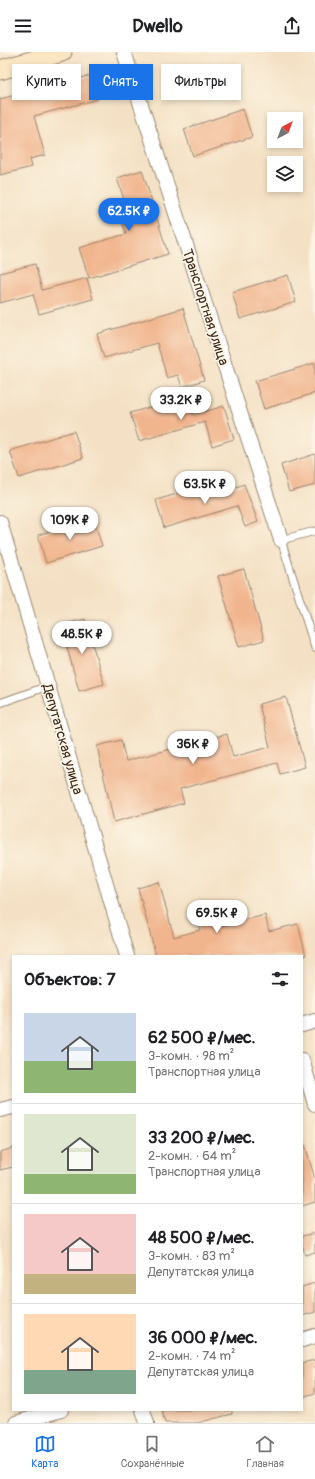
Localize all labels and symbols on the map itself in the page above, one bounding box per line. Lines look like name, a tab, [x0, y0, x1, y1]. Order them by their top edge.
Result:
north arrow	[267, 112, 303, 148]
pin: 62.5K ₽	[92, 198, 166, 232]
street label: Транспортная улица	[179, 247, 232, 367]
pin: 33.2K ₽	[144, 387, 218, 421]
pin: 63.5K ₽	[168, 471, 242, 505]
pin: 109K ₽	[37, 507, 103, 541]
pin: 48.5K ₽	[45, 621, 119, 655]
street label: Депутатская улица	[38, 681, 86, 796]
pin: 36K ₽	[165, 731, 221, 765]
pin: 69.5K ₽	[180, 900, 254, 934]

